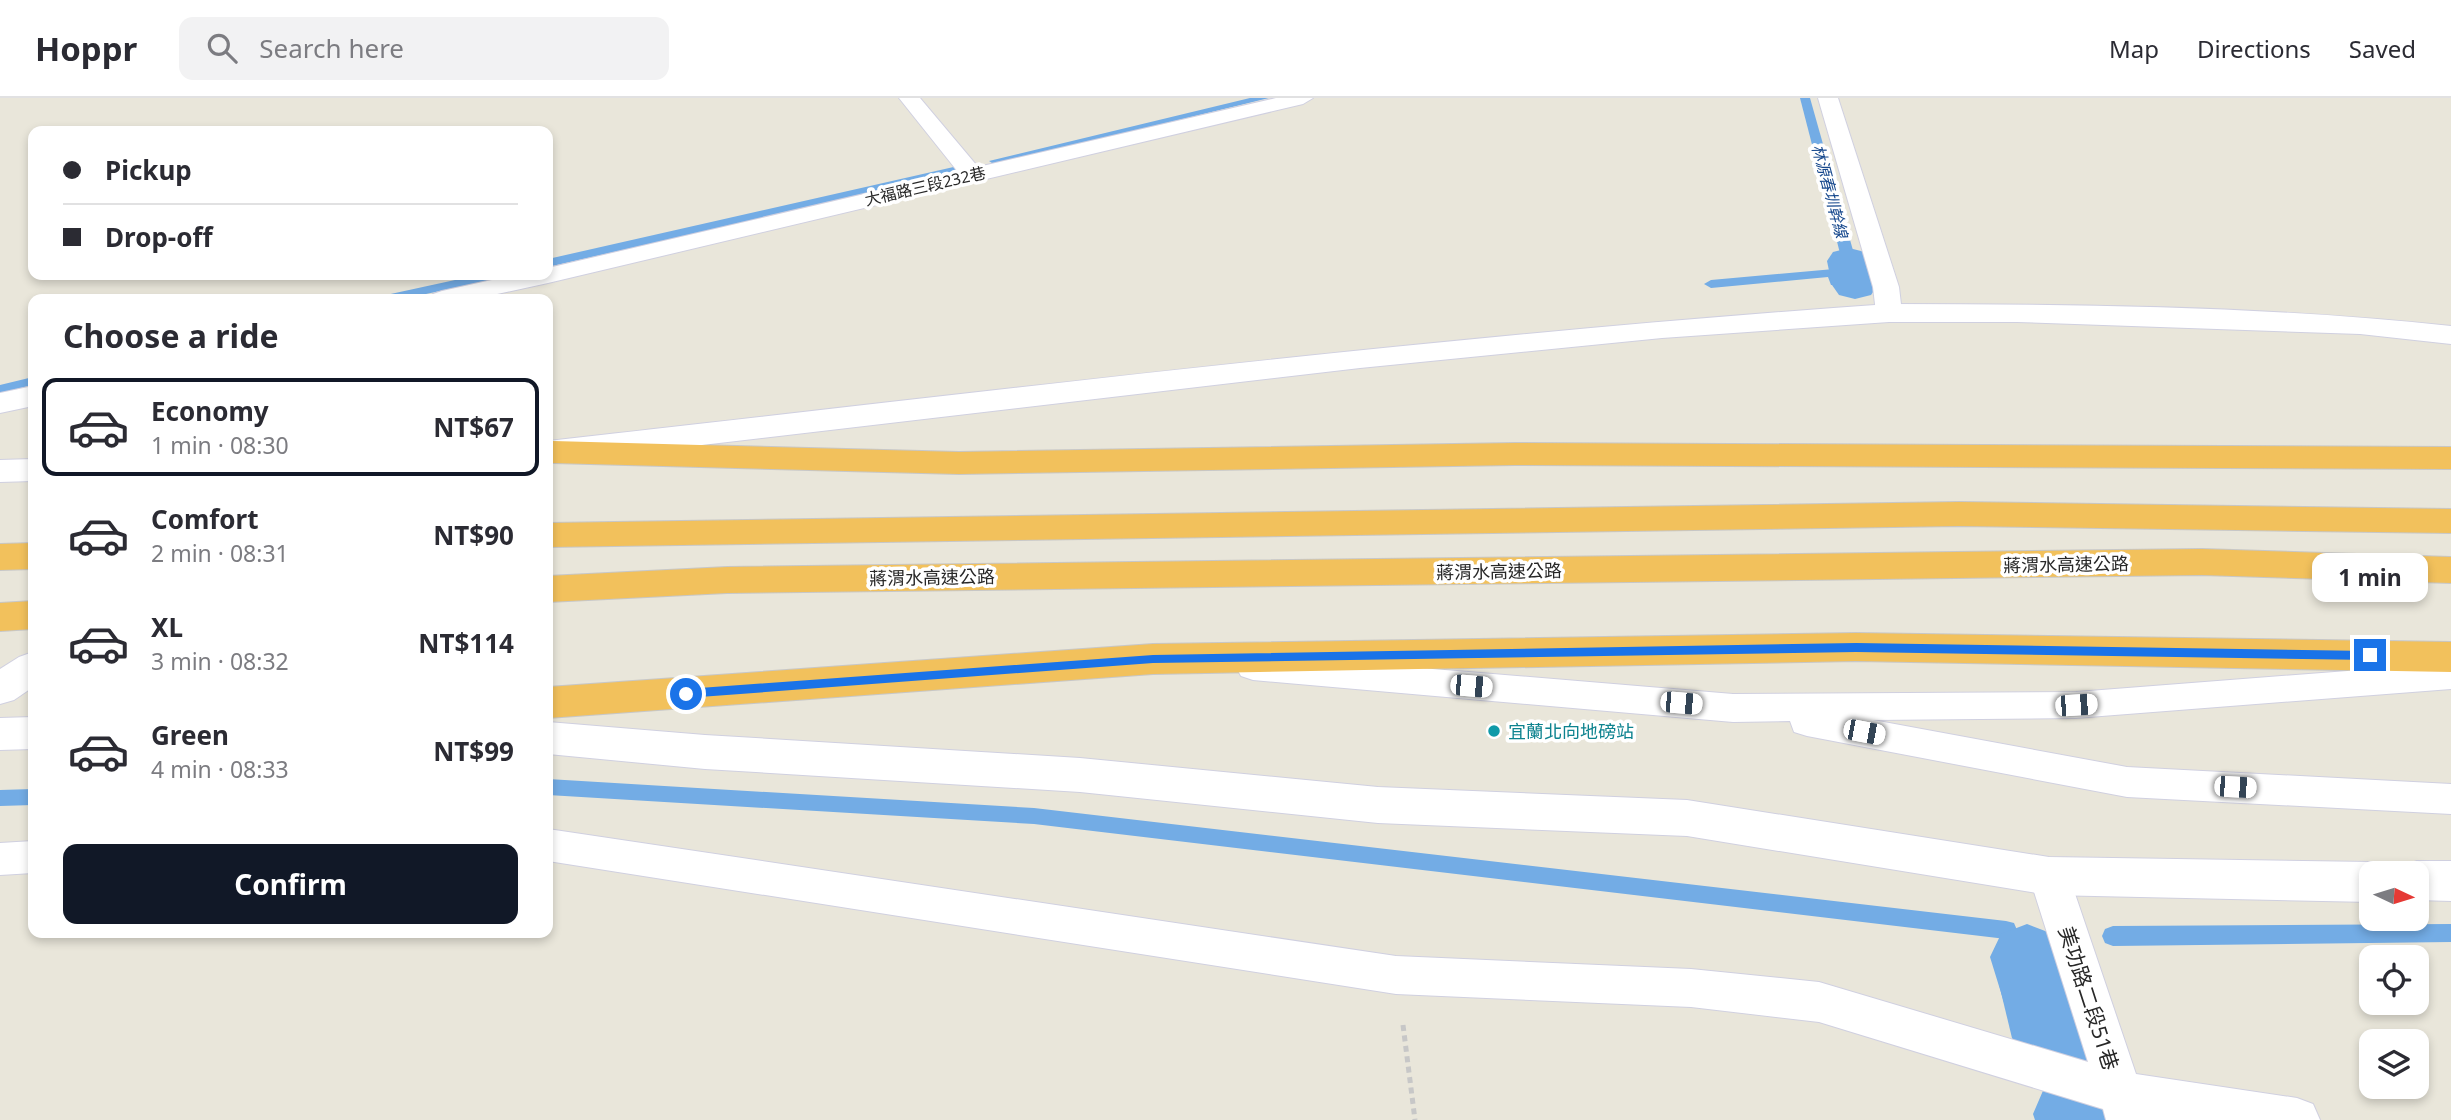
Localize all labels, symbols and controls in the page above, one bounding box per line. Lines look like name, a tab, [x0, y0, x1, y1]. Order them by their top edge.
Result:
search box	[179, 17, 669, 80]
text: Hoppr	[35, 26, 137, 71]
icon: search	[203, 29, 241, 67]
text: Search here	[259, 30, 404, 66]
text: Map	[2109, 32, 2159, 65]
text: Directions	[2197, 32, 2311, 65]
text: Saved	[2349, 32, 2416, 65]
water label: 林源春圳幹線	[1807, 142, 1854, 242]
text: Pickup	[105, 152, 192, 188]
street label: 大福路三段232巷	[862, 161, 988, 211]
text: Drop-off	[105, 219, 212, 255]
text: Choose a ride	[63, 314, 279, 357]
text: Economy	[151, 393, 269, 429]
icon: car	[67, 396, 130, 459]
text: NT$67	[433, 409, 514, 445]
text: 1 min · 08:30	[151, 429, 289, 461]
text: Comfort	[151, 501, 259, 537]
icon: car	[67, 504, 130, 567]
text: NT$90	[433, 517, 514, 553]
text: 2 min · 08:31	[151, 537, 289, 569]
street label: 蔣渭水高速公路	[2003, 551, 2129, 577]
callout: 1 min	[2312, 554, 2428, 602]
street label: 蔣渭水高速公路	[1436, 558, 1562, 584]
text: 1 min	[2338, 561, 2402, 593]
street label: 蔣渭水高速公路	[869, 564, 995, 590]
text: XL	[151, 609, 183, 645]
icon: car	[67, 612, 130, 675]
text: NT$114	[418, 625, 514, 661]
route end	[2354, 639, 2386, 671]
text: 3 min · 08:32	[151, 645, 289, 677]
car	[1450, 674, 1493, 698]
route start	[670, 678, 702, 710]
car	[1660, 691, 1703, 715]
car	[2055, 693, 2098, 717]
text: Green	[151, 717, 229, 753]
car	[1842, 718, 1887, 746]
place label: 宜蘭北向地磅站	[1508, 719, 1634, 743]
icon: car	[67, 720, 130, 783]
marker: 宜蘭北向地磅站	[1486, 723, 1502, 739]
text: NT$99	[433, 733, 514, 769]
text: 4 min · 08:33	[151, 753, 289, 785]
car	[2214, 775, 2257, 799]
button: Confirm	[63, 844, 518, 924]
north arrow	[2359, 861, 2429, 931]
map controls	[2359, 861, 2429, 1099]
street label: 美功路二段51巷	[2053, 922, 2125, 1074]
button: locate	[2359, 945, 2429, 1015]
button: layers	[2359, 1029, 2429, 1099]

